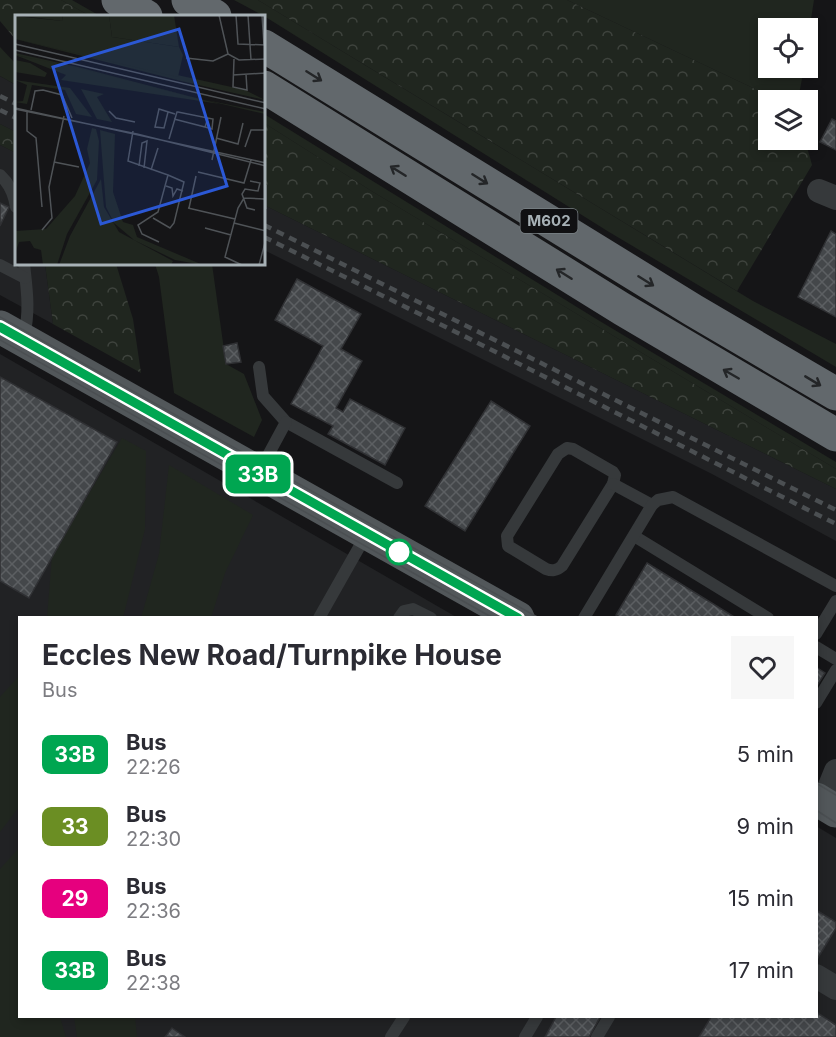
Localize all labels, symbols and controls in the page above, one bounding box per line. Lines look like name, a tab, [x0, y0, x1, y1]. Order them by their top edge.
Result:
inset map	[15, 15, 266, 266]
map controls	[758, 18, 818, 150]
button: locate	[758, 18, 818, 78]
one-way arrow	[305, 70, 322, 82]
button: layers	[758, 90, 818, 150]
one-way arrow	[390, 164, 407, 176]
one-way arrow	[471, 173, 488, 185]
road number: M602	[520, 209, 578, 233]
one-way arrow	[556, 267, 573, 279]
one-way arrow	[637, 275, 654, 287]
one-way arrow	[723, 368, 740, 380]
one-way arrow	[804, 375, 821, 387]
line badge: 33B	[224, 454, 292, 494]
text: 33B	[237, 462, 279, 487]
unlabelled marker	[386, 539, 412, 565]
button: heart	[731, 636, 794, 699]
text: Eccles New Road/Turnpike House	[42, 638, 502, 672]
text: Bus	[42, 678, 77, 702]
text: Bus	[126, 729, 167, 755]
text: 5 min	[737, 741, 794, 767]
text: 33B	[54, 742, 96, 767]
text: 22:26	[126, 755, 181, 779]
text: Bus	[126, 801, 167, 827]
text: 9 min	[737, 813, 794, 839]
text: 33	[61, 814, 89, 839]
text: 22:30	[126, 827, 181, 851]
text: Bus	[126, 873, 167, 899]
text: 15 min	[728, 885, 794, 911]
text: 29	[62, 886, 88, 911]
text: 22:36	[126, 899, 181, 923]
text: Bus	[126, 945, 167, 971]
text: 17 min	[729, 957, 794, 983]
text: 33B	[54, 958, 96, 983]
text: 22:38	[126, 971, 181, 995]

